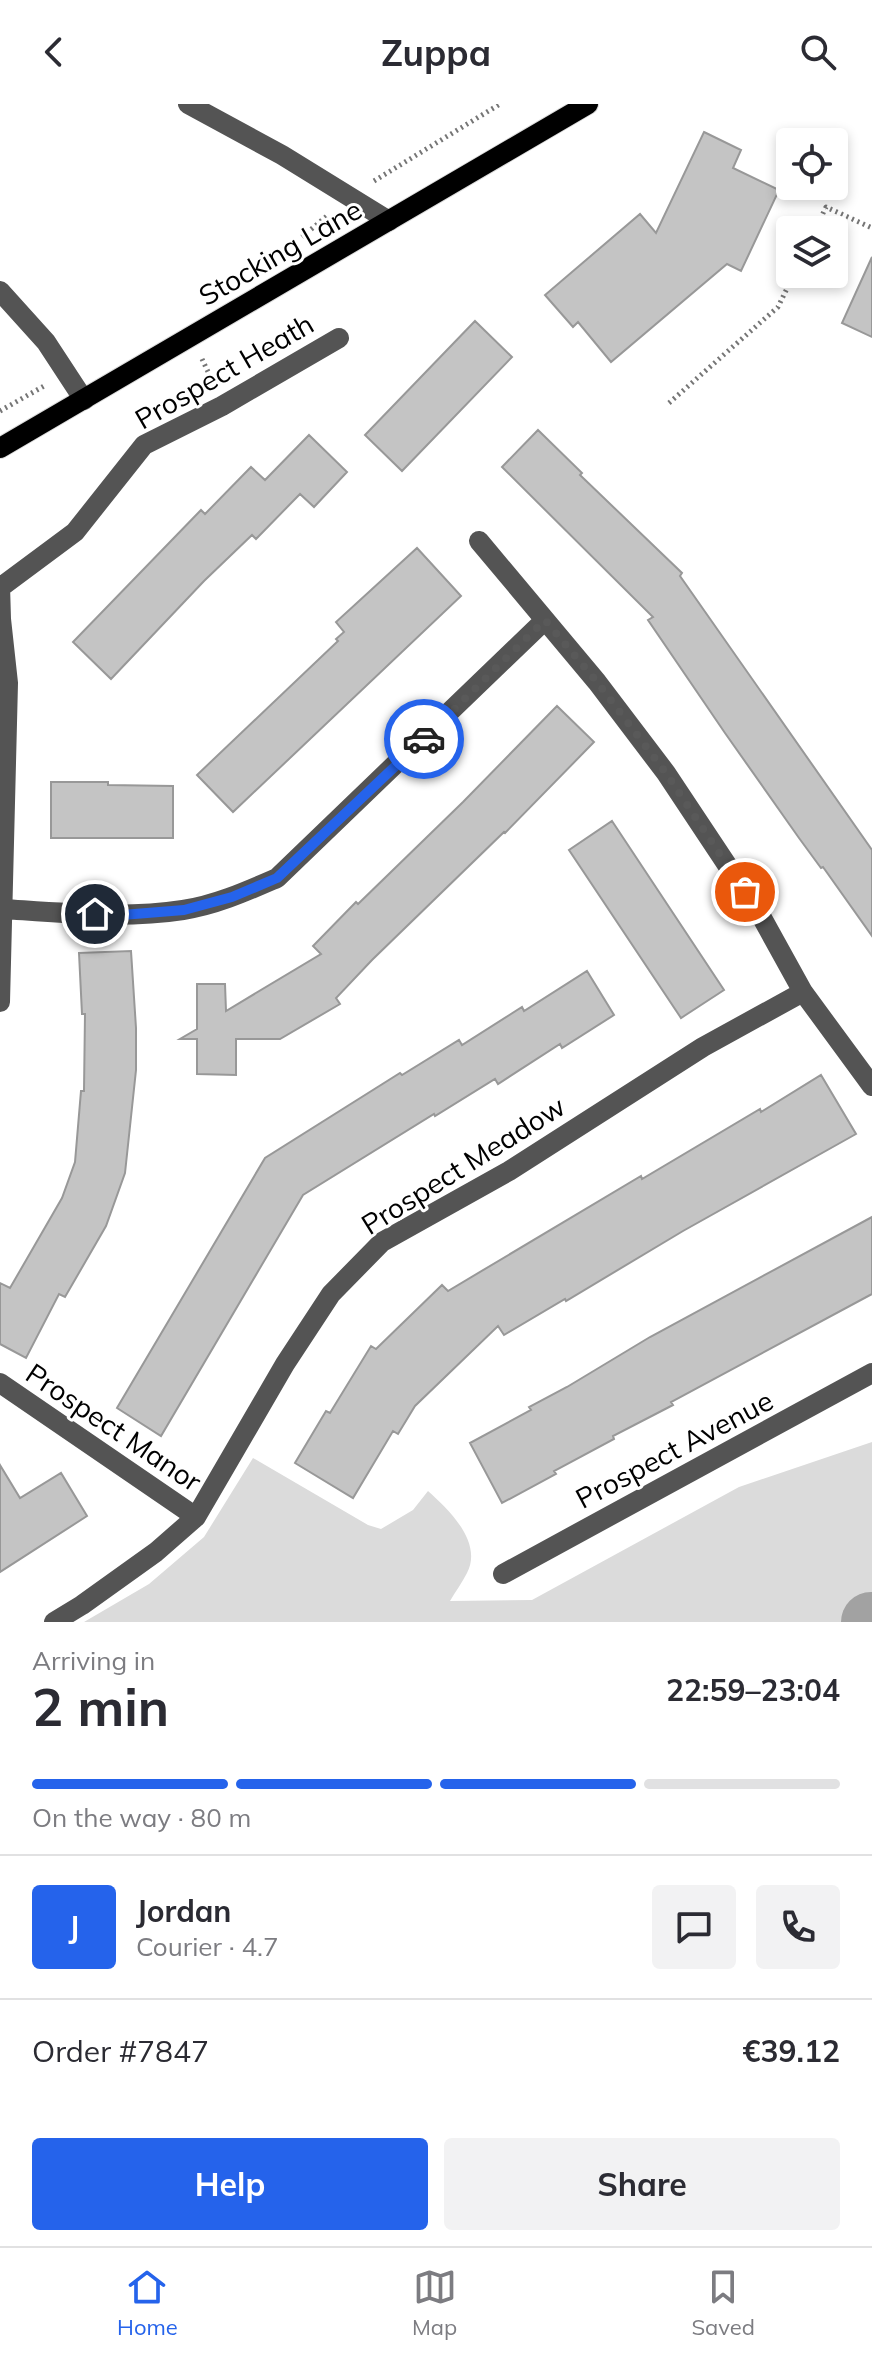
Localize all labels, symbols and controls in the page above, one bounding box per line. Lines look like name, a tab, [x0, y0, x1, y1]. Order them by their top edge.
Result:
icon: back	[32, 30, 76, 74]
text: Zuppa	[381, 30, 491, 75]
icon: search	[796, 30, 840, 74]
map controls	[776, 128, 848, 288]
button: locate	[776, 128, 848, 200]
street label: Stocking Lane	[192, 191, 368, 313]
button: layers	[776, 216, 848, 288]
street label: Prospect Heath	[128, 306, 320, 436]
courier	[384, 699, 464, 779]
icon: car	[402, 717, 446, 761]
pin	[711, 858, 779, 926]
icon: bag	[723, 870, 767, 914]
pin	[61, 880, 129, 948]
icon: home	[73, 892, 117, 936]
street label: Prospect Meadow	[355, 1088, 571, 1242]
street label: Prospect Manor	[20, 1355, 209, 1499]
street label: Prospect Avenue	[569, 1382, 779, 1516]
text: Arriving in	[32, 1644, 155, 1677]
text: 22:59–23:04	[666, 1671, 840, 1709]
text: 2 min	[32, 1674, 169, 1739]
text: On the way · 80 m	[32, 1801, 251, 1834]
button: chat	[652, 1885, 736, 1969]
button: phone	[756, 1885, 840, 1969]
text: Jordan	[136, 1892, 231, 1930]
text: J	[69, 1908, 79, 1946]
text: Courier · 4.7	[136, 1930, 279, 1963]
text: Order #7847	[32, 2032, 209, 2070]
text: €39.12	[743, 2032, 840, 2070]
button: Help	[32, 2138, 428, 2230]
button: Share	[444, 2138, 840, 2230]
tab: Home	[117, 2265, 178, 2341]
tab: Map	[412, 2265, 457, 2341]
tab: Saved	[691, 2265, 755, 2341]

